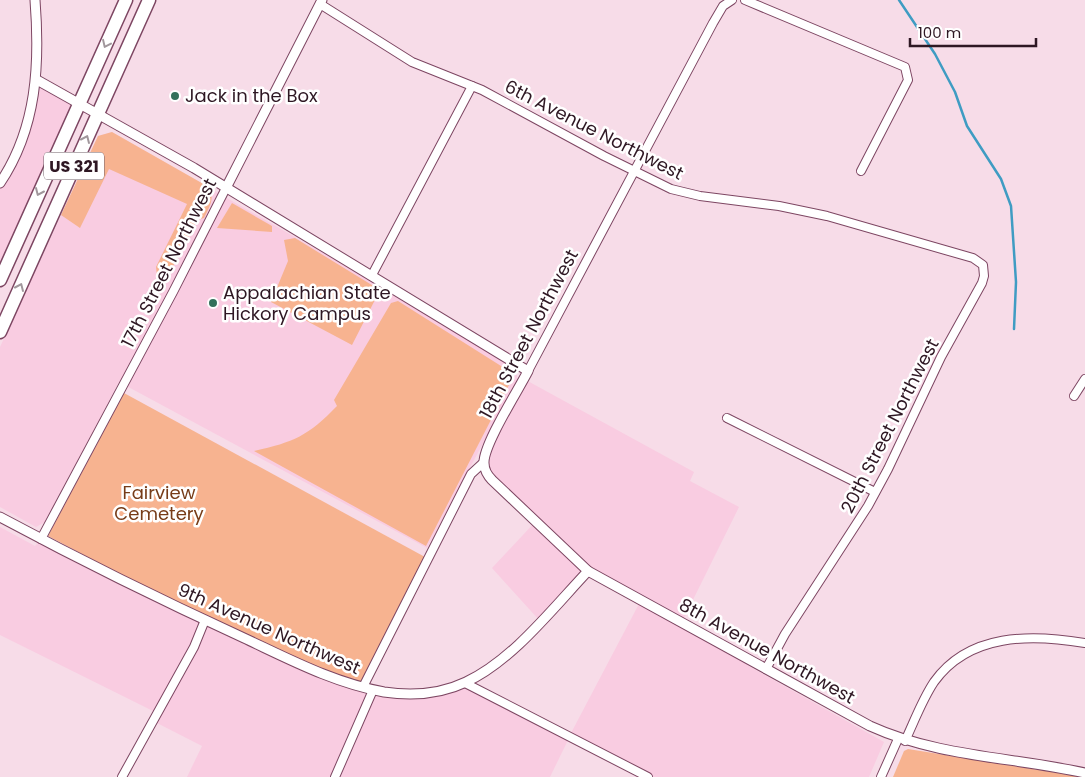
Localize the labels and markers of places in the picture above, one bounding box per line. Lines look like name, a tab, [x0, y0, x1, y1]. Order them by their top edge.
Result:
place label: Jack in the Box	[185, 83, 318, 108]
marker: Jack in the Box	[169, 90, 181, 102]
place label: Appalachian State Hickory Campus	[223, 280, 391, 326]
marker: Appalachian State Hickory Campus	[207, 297, 219, 309]

